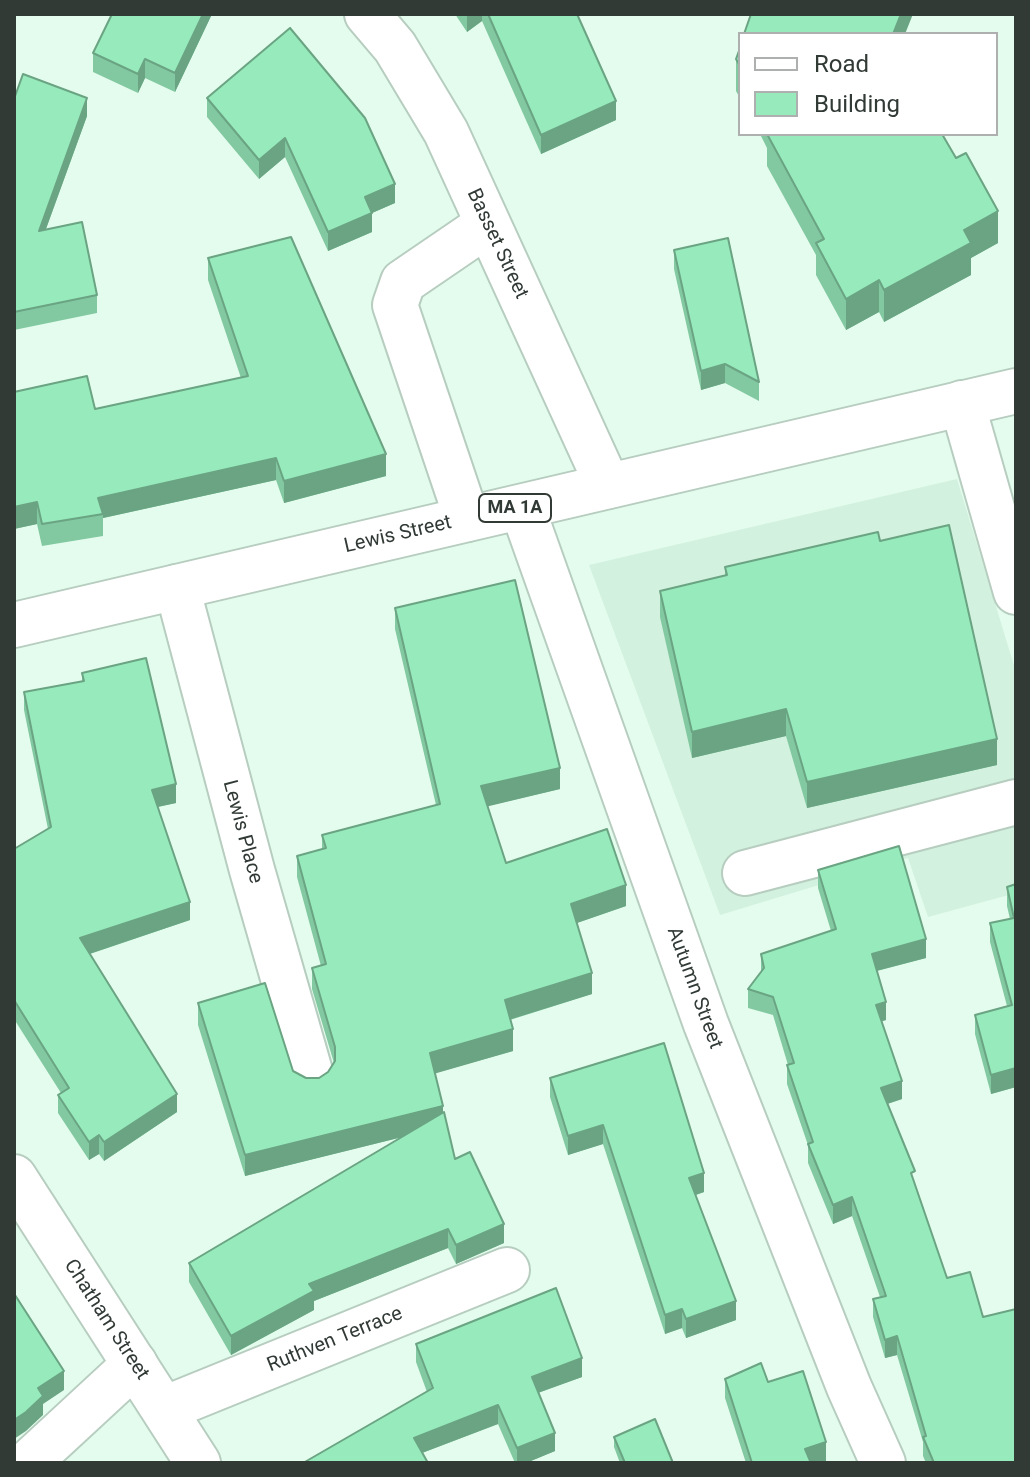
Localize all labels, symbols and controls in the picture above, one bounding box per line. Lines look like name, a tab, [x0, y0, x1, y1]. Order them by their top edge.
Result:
legend	[738, 32, 998, 136]
text: Road	[814, 50, 869, 78]
text: Building	[814, 90, 900, 118]
street label: Basset Street	[461, 185, 533, 303]
road number: MA 1A	[479, 494, 551, 522]
street label: Lewis Street	[342, 511, 454, 559]
street label: Lewis Place	[217, 778, 267, 886]
street label: Autumn Street	[661, 924, 727, 1052]
street label: Chatham Street	[58, 1255, 154, 1385]
street label: Ruthven Terrace	[264, 1302, 406, 1378]

